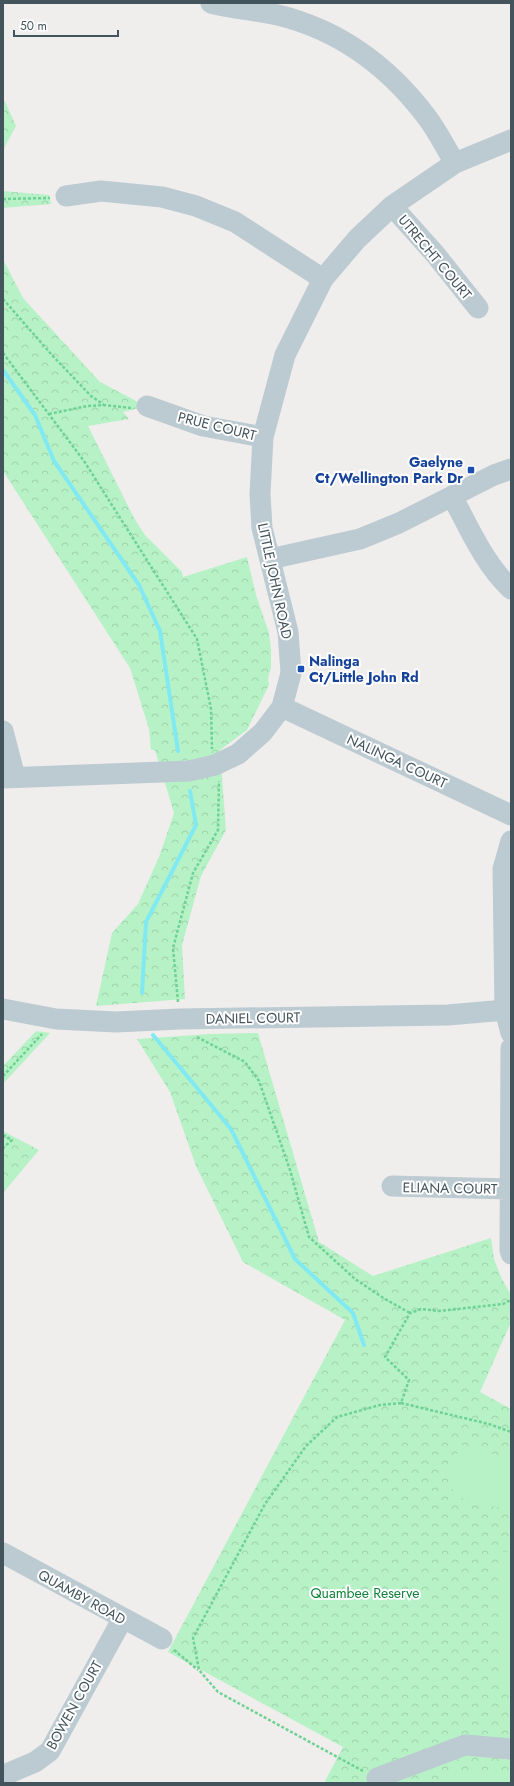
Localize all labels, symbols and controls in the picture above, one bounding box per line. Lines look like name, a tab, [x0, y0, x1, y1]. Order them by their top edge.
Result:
scale bar	[14, 12, 118, 38]
text: 50 m	[20, 17, 47, 35]
street label: UTRECHT COURT	[394, 210, 477, 304]
street label: PRUE COURT	[176, 407, 259, 445]
place label: Gaelyne Ct/Wellington Park Dr	[315, 452, 463, 488]
marker: Gaelyne Ct/Wellington Park Dr	[466, 465, 476, 475]
street label: LITTLE JOHN ROAD	[253, 521, 297, 641]
place label: Nalinga Ct/Little John Rd	[309, 651, 419, 687]
marker: Nalinga Ct/Little John Rd	[296, 664, 306, 674]
street label: NALINGA COURT	[344, 729, 451, 793]
street label: DANIEL COURT	[206, 1007, 301, 1029]
street label: ELIANA COURT	[402, 1177, 498, 1199]
street label: QUAMBY ROAD	[35, 1565, 129, 1629]
park label: Quambee Reserve	[311, 1583, 419, 1603]
street label: BOWEN COURT	[41, 1657, 107, 1753]

